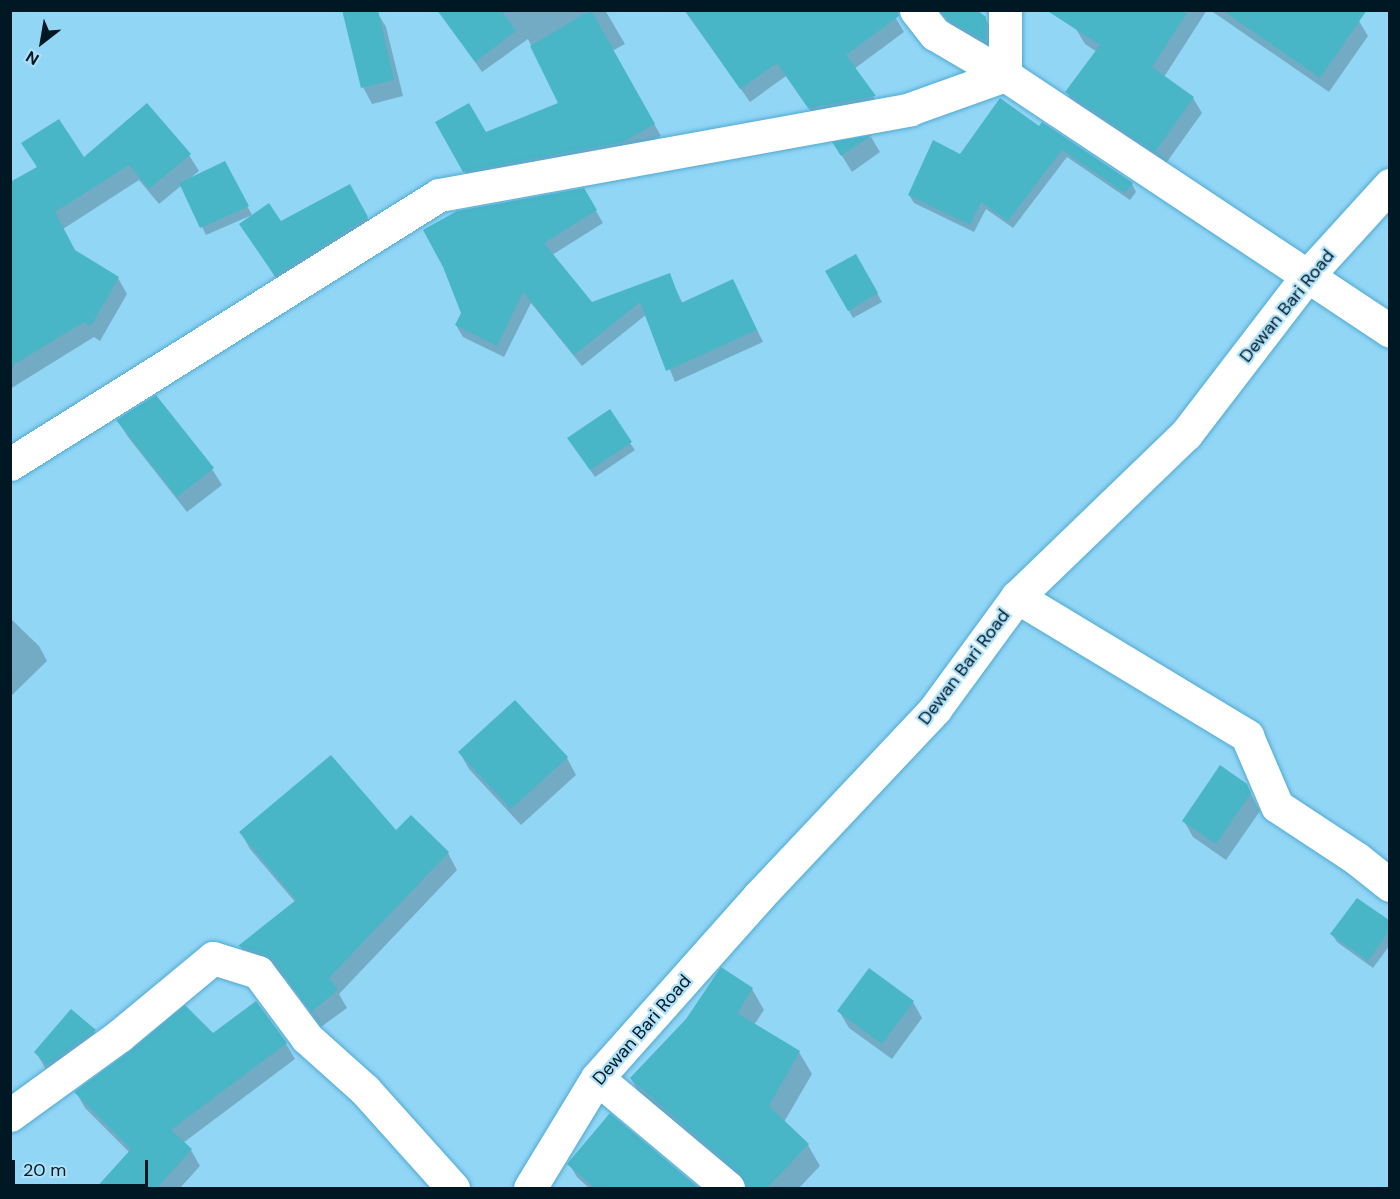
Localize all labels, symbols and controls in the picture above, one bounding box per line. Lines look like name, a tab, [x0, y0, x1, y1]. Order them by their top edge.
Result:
north arrow	[12, 12, 72, 72]
text: N	[22, 46, 43, 70]
street label: Dewan Bari Road	[1235, 245, 1339, 367]
street label: Dewan Bari Road	[914, 605, 1014, 729]
street label: Dewan Bari Road	[588, 971, 696, 1089]
scale bar	[15, 1148, 152, 1186]
text: 20 m	[23, 1158, 66, 1182]

